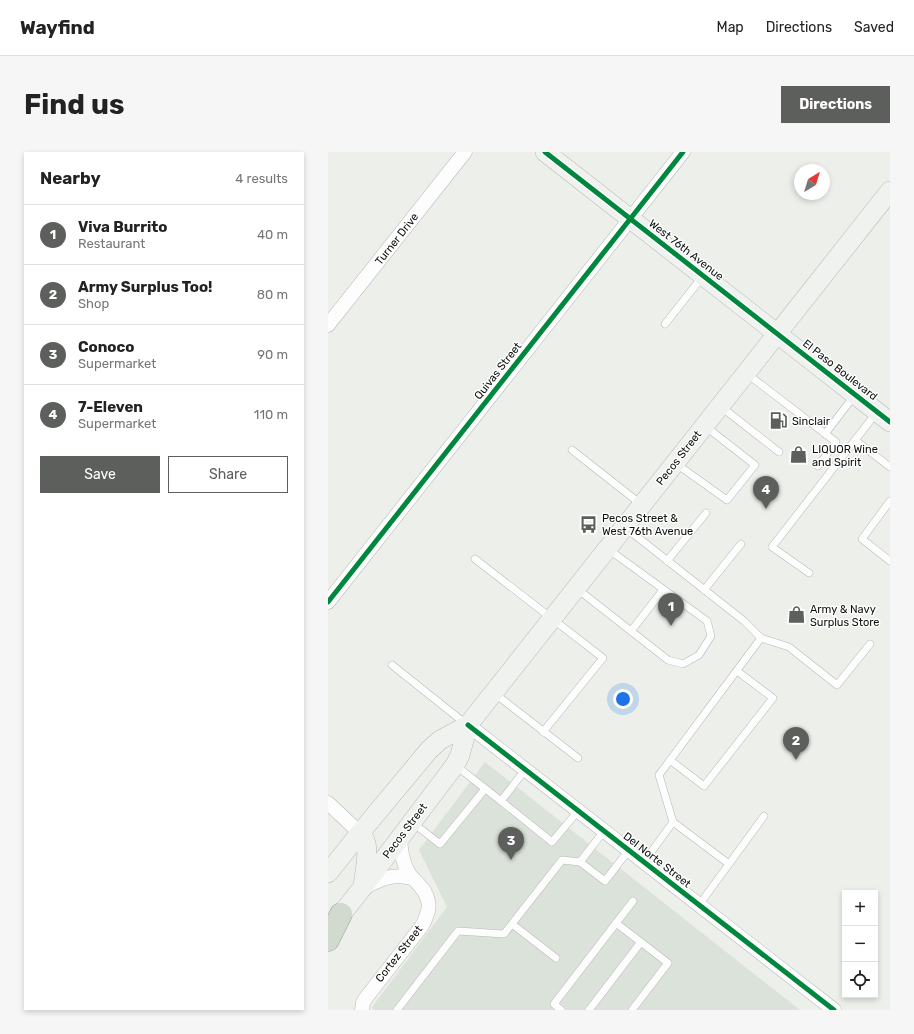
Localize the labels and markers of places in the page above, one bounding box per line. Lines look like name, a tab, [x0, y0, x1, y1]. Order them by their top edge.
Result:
fuel station icon: Sinclair	[769, 411, 789, 431]
place label: Sinclair	[792, 415, 831, 428]
place label: LIQUOR Wine and Spirit	[812, 443, 878, 469]
shop icon: LIQUOR Wine and Spirit	[789, 445, 809, 465]
pin: 4	[753, 476, 779, 509]
place label: Pecos Street & West 76th Avenue	[602, 512, 693, 538]
bus stop icon: Pecos Street & West 76th Avenue	[579, 514, 599, 534]
pin: 1	[658, 593, 684, 626]
place label: Army & Navy Surplus Store	[810, 603, 880, 629]
shop icon: Army & Navy Surplus Store	[787, 605, 807, 625]
pin: 2	[783, 727, 809, 760]
pin: 3	[498, 827, 524, 860]

